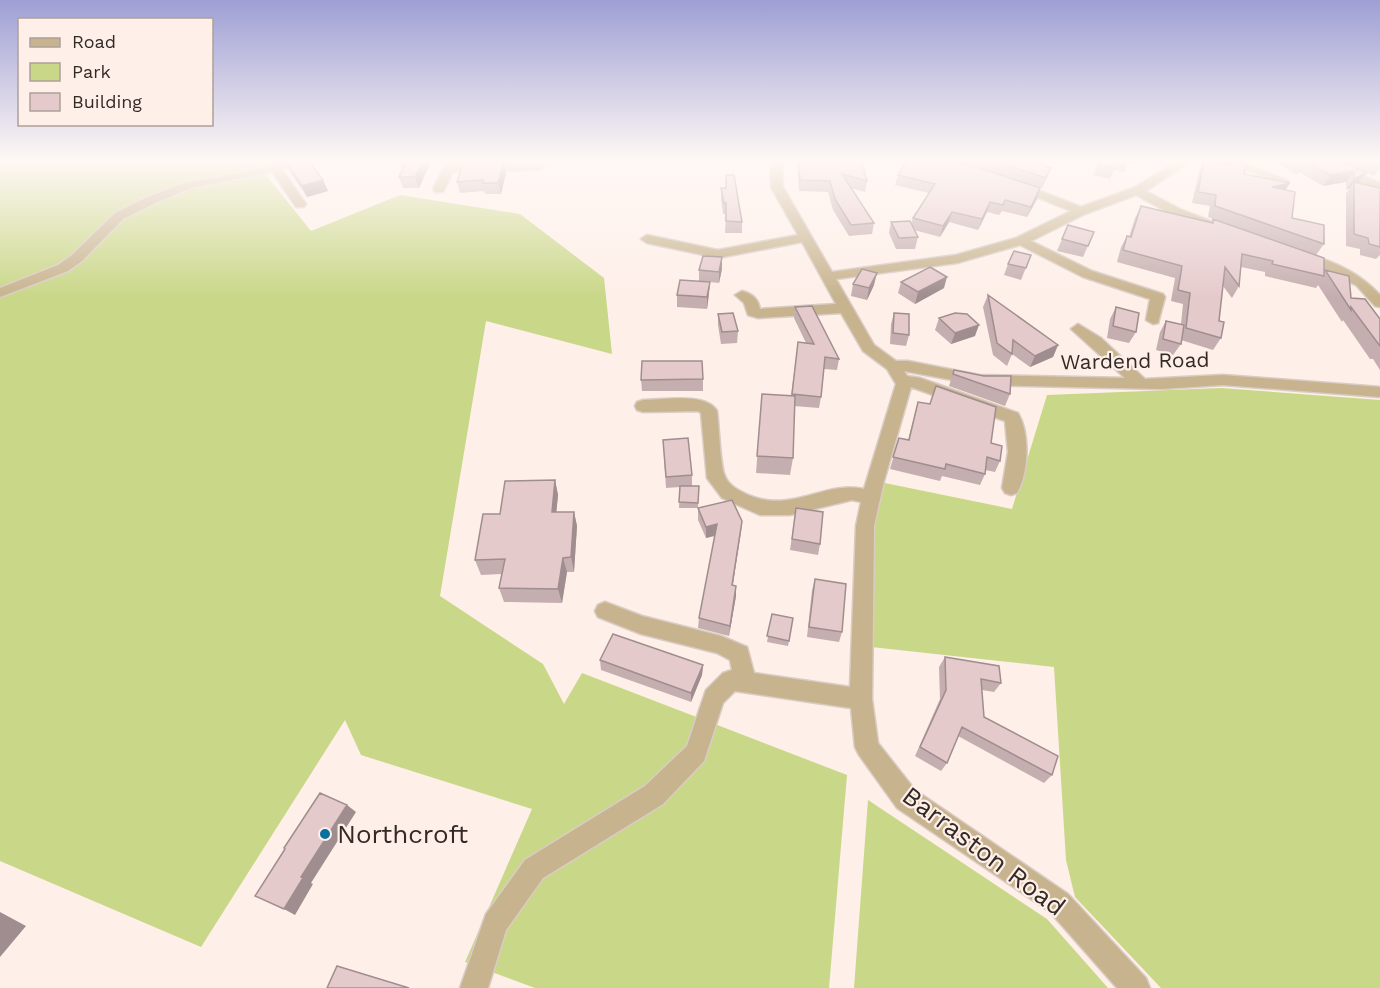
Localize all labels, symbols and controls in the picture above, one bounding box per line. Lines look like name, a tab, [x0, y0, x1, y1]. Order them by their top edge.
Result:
legend	[18, 18, 213, 126]
text: Road	[72, 31, 116, 52]
text: Park	[72, 61, 111, 82]
text: Building	[72, 91, 142, 112]
street label: Wardend Road	[1060, 347, 1210, 374]
street label: Barraston Road	[897, 780, 1071, 922]
place label: Northcroft	[337, 819, 468, 849]
marker: Northcroft	[318, 827, 332, 841]

